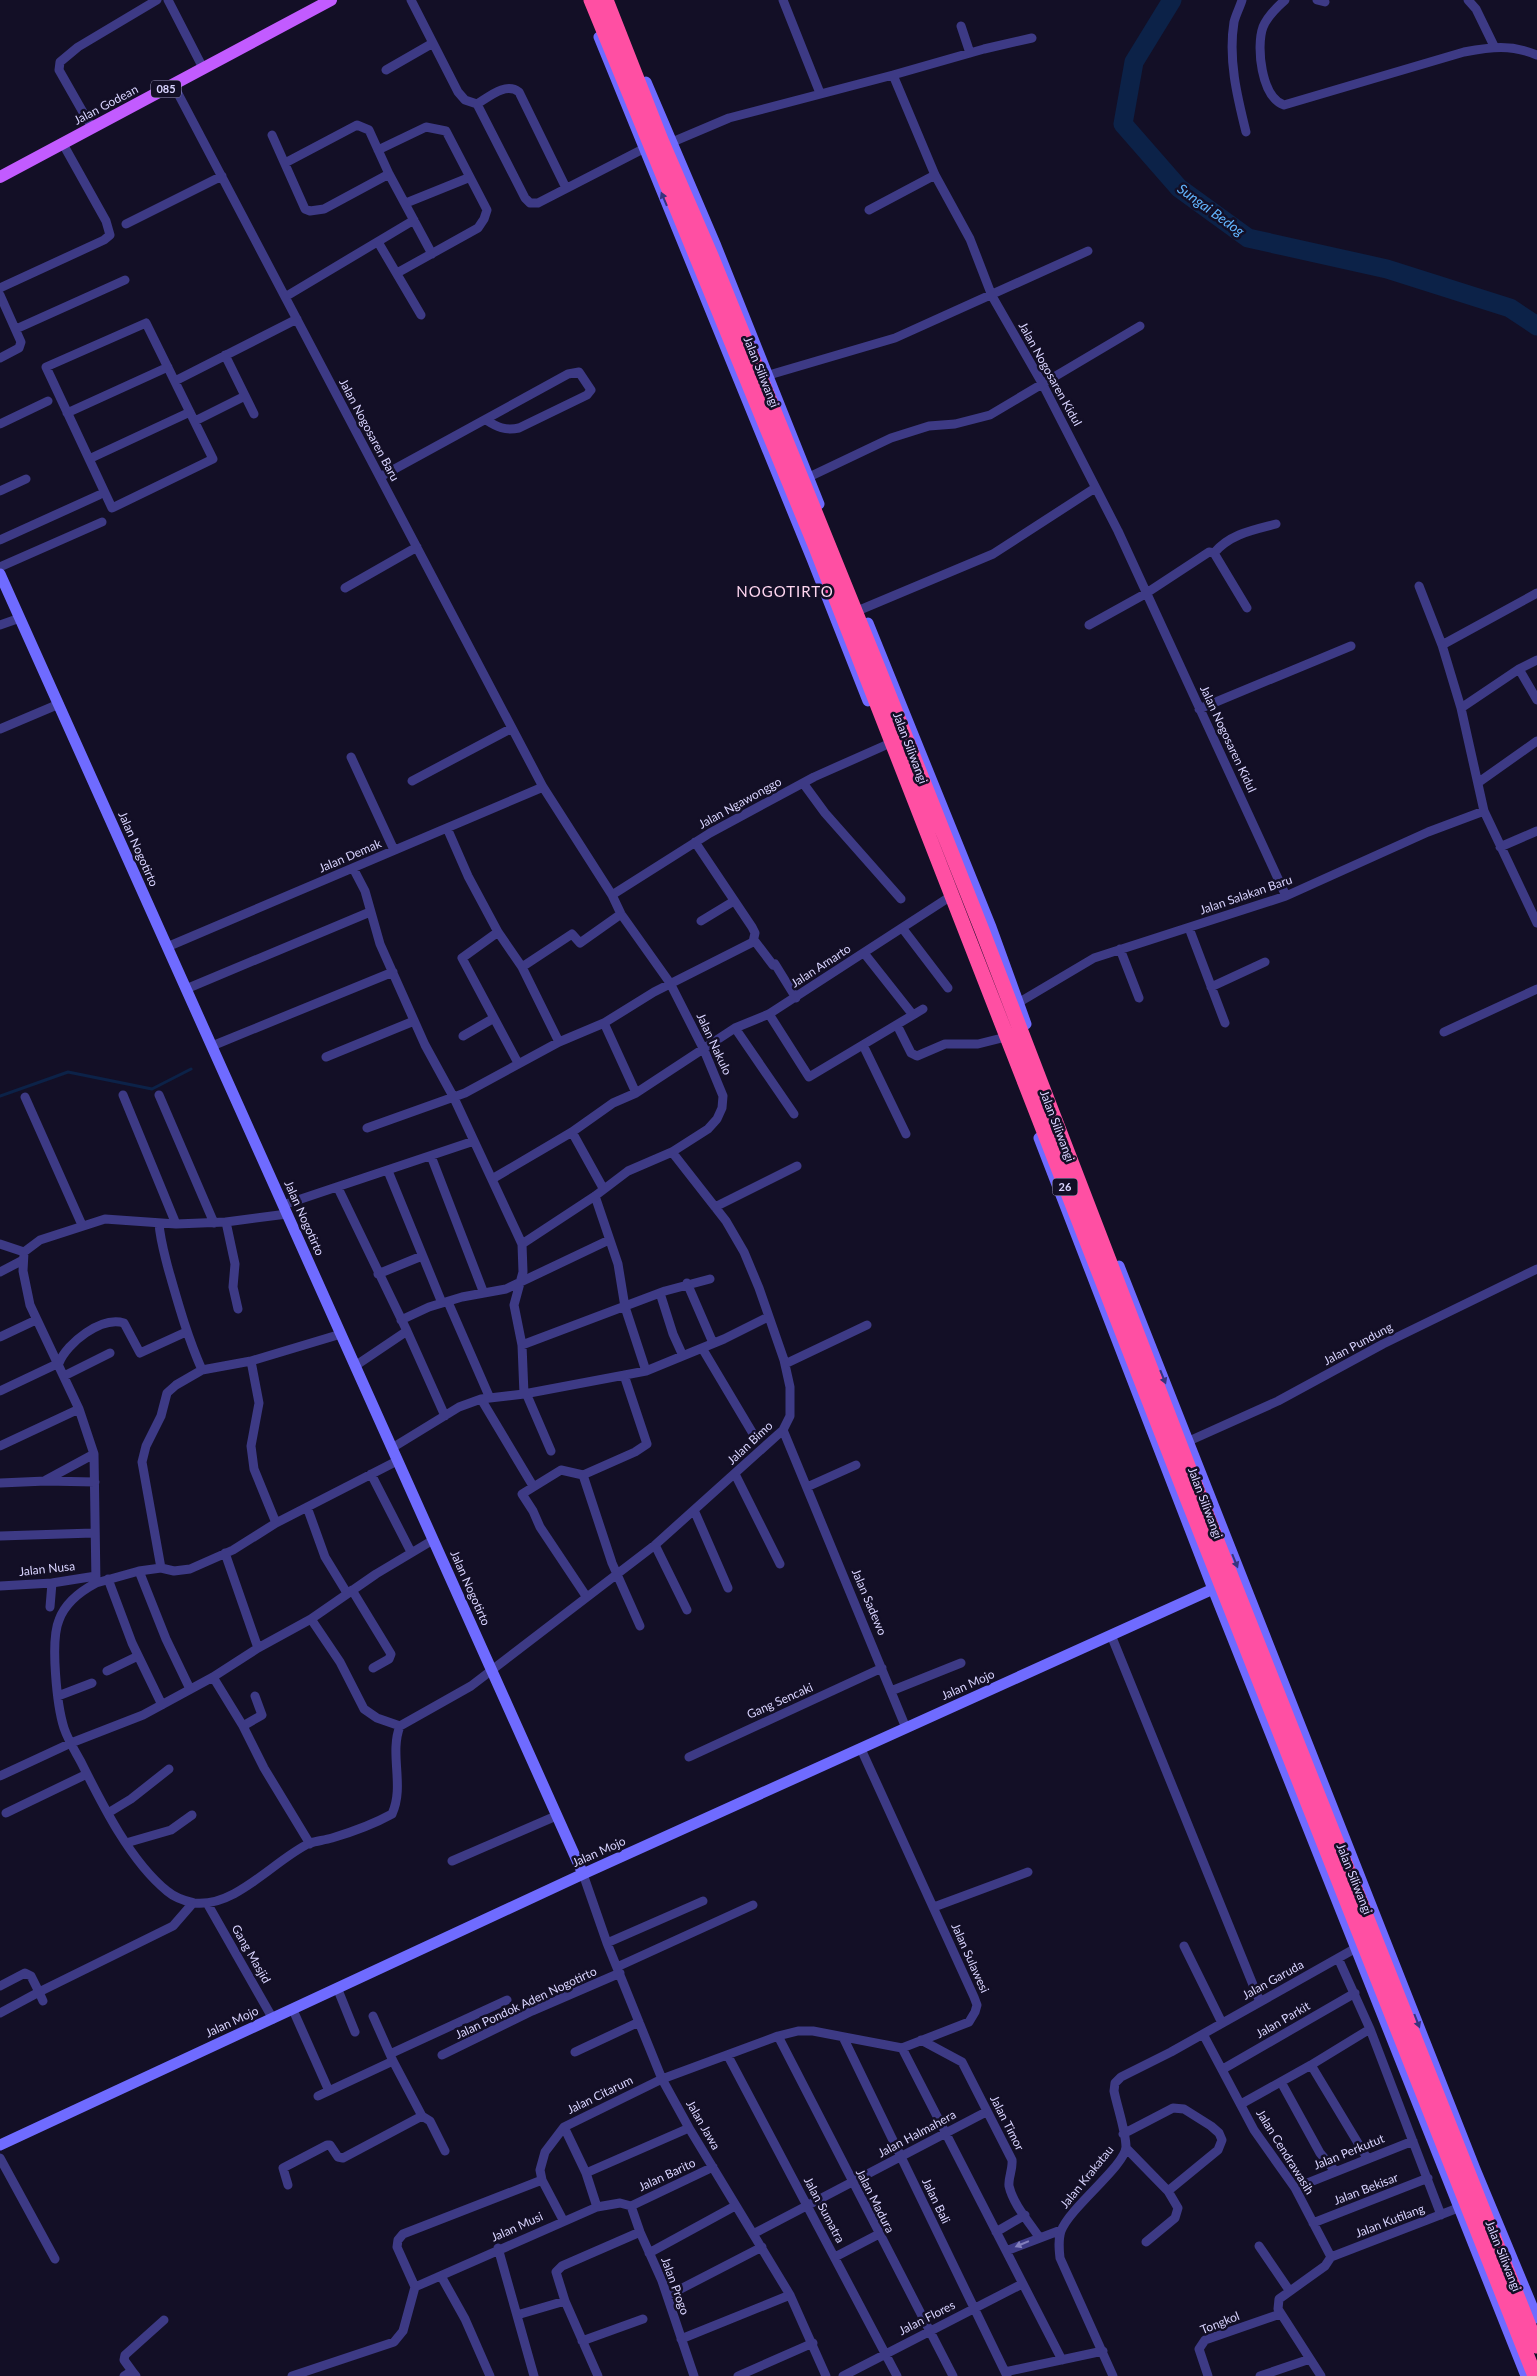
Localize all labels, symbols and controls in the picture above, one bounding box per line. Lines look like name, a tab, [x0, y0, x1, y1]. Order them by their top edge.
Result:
road number: 085	[151, 80, 181, 98]
street label: Jalan Godean	[71, 81, 140, 128]
water label: Sungai Bedog	[1175, 180, 1248, 240]
one-way arrow	[659, 192, 667, 206]
street label: Jalan Nogosaren Kidul	[1016, 319, 1085, 428]
street label: Jalan Siliwangi	[740, 334, 783, 410]
street label: Jalan Nogosaren Baru	[336, 376, 403, 484]
district label: NOGOTIRTO	[736, 582, 834, 600]
street label: Jalan Nogosaren Kidul	[1197, 683, 1260, 795]
street label: Jalan Siliwangi	[890, 710, 931, 786]
street label: Jalan Ngawonggo	[696, 773, 784, 832]
street label: Jalan Nogotirto	[115, 809, 162, 889]
street label: Jalan Demak	[316, 835, 384, 875]
street label: Jalan Salakan Baru	[1198, 872, 1294, 917]
street label: Jalan Amarto	[788, 941, 854, 990]
street label: Jalan Nakulo	[694, 1010, 735, 1077]
street label: Jalan Siliwangi	[1037, 1088, 1078, 1164]
street label: Jalan Nogotirto	[281, 1178, 328, 1258]
road number: 26	[1052, 1178, 1078, 1196]
street label: Jalan Pundung	[1321, 1319, 1395, 1368]
one-way arrow	[1160, 1370, 1168, 1384]
street label: Jalan Bimo	[724, 1418, 776, 1467]
street label: Jalan Siliwangi	[1185, 1465, 1226, 1541]
street label: Jalan Nogotirto	[447, 1548, 494, 1628]
one-way arrow	[1231, 1554, 1239, 1569]
street label: Jalan Nusa	[18, 1558, 76, 1579]
street label: Jalan Sadewo	[849, 1566, 890, 1638]
street label: Jalan Mojo	[939, 1666, 997, 1703]
street label: Gang Sencaki	[744, 1679, 815, 1722]
street label: Jalan Mojo	[570, 1833, 628, 1870]
street label: Jalan Siliwangi	[1333, 1841, 1376, 1917]
street label: Jalan Sulawesi	[948, 1921, 993, 1995]
street label: Gang Masjid	[229, 1922, 274, 1986]
street label: Jalan Garuda	[1239, 1957, 1306, 2003]
street label: Jalan Pondok Aden Nogotirto	[453, 1963, 599, 2042]
street label: Jalan Parkit	[1253, 1998, 1313, 2041]
street label: Jalan Mojo	[203, 2003, 261, 2040]
one-way arrow	[1414, 2014, 1422, 2028]
street label: Jalan Citarum	[564, 2072, 635, 2117]
street label: Jalan Timor	[987, 2093, 1028, 2153]
street label: Jalan Jawa	[683, 2097, 724, 2152]
street label: Jalan Halmahera	[875, 2107, 958, 2160]
street label: Jalan Cendrawasih	[1253, 2107, 1318, 2197]
street label: Jalan Perkutut	[1311, 2130, 1387, 2173]
street label: Jalan Krakatau	[1057, 2142, 1117, 2211]
street label: Jalan Barito	[636, 2155, 698, 2194]
street label: Jalan Madura	[853, 2166, 898, 2235]
street label: Jalan Bekisar	[1331, 2169, 1401, 2208]
street label: Jalan Sumatra	[801, 2174, 848, 2245]
street label: Jalan Bali	[919, 2176, 954, 2226]
street label: Jalan Kutilang	[1353, 2200, 1427, 2241]
street label: Jalan Musi	[489, 2208, 545, 2245]
street label: Jalan Siliwangi	[1482, 2218, 1525, 2294]
one-way arrow	[1014, 2240, 1029, 2248]
street label: Jalan Progo	[658, 2255, 693, 2317]
street label: Jalan Flores	[896, 2297, 957, 2338]
street label: Tongkol	[1198, 2308, 1242, 2337]

